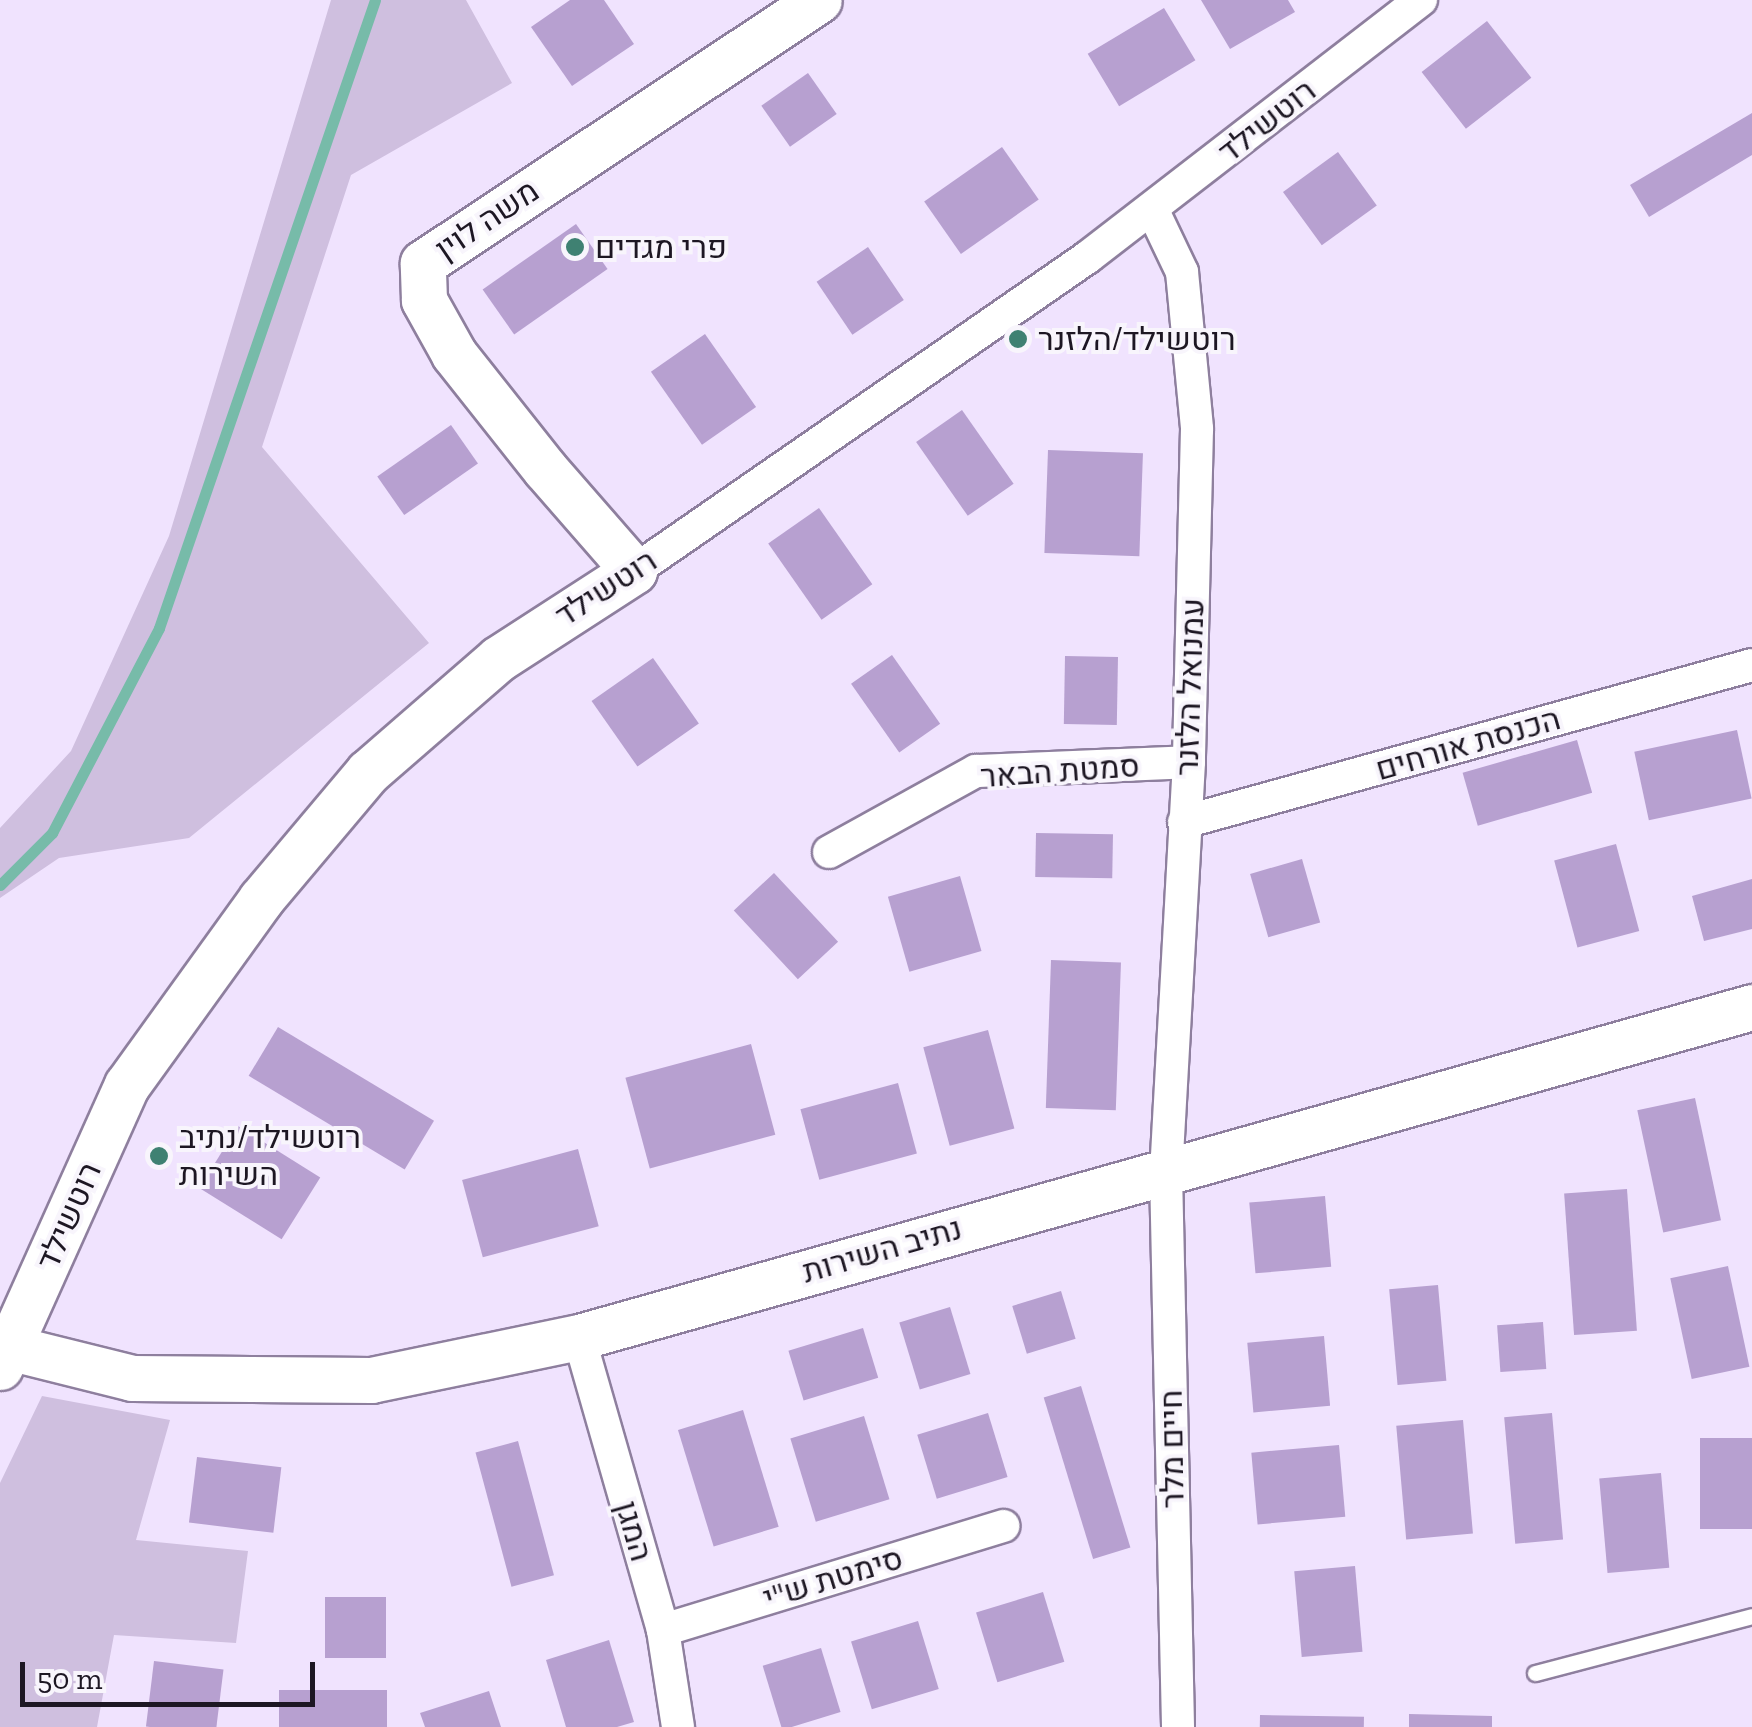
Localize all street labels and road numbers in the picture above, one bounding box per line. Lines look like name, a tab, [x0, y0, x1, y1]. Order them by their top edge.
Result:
street label: רוטשילד	[1211, 71, 1323, 171]
street label: משה לוין	[428, 172, 546, 268]
street label: רוטשילד	[548, 541, 664, 635]
street label: עמנואל הלזנר	[1168, 597, 1212, 777]
street label: הכנסת אורחים	[1371, 699, 1565, 789]
street label: סמטת הבאר	[979, 746, 1141, 796]
street label: רוטשילד	[28, 1157, 110, 1275]
street label: נתיב השירות	[798, 1209, 966, 1291]
street label: חיים מלר	[1152, 1389, 1192, 1509]
street label: המגן	[607, 1497, 661, 1565]
street label: סימטת ש"י	[758, 1539, 908, 1617]

